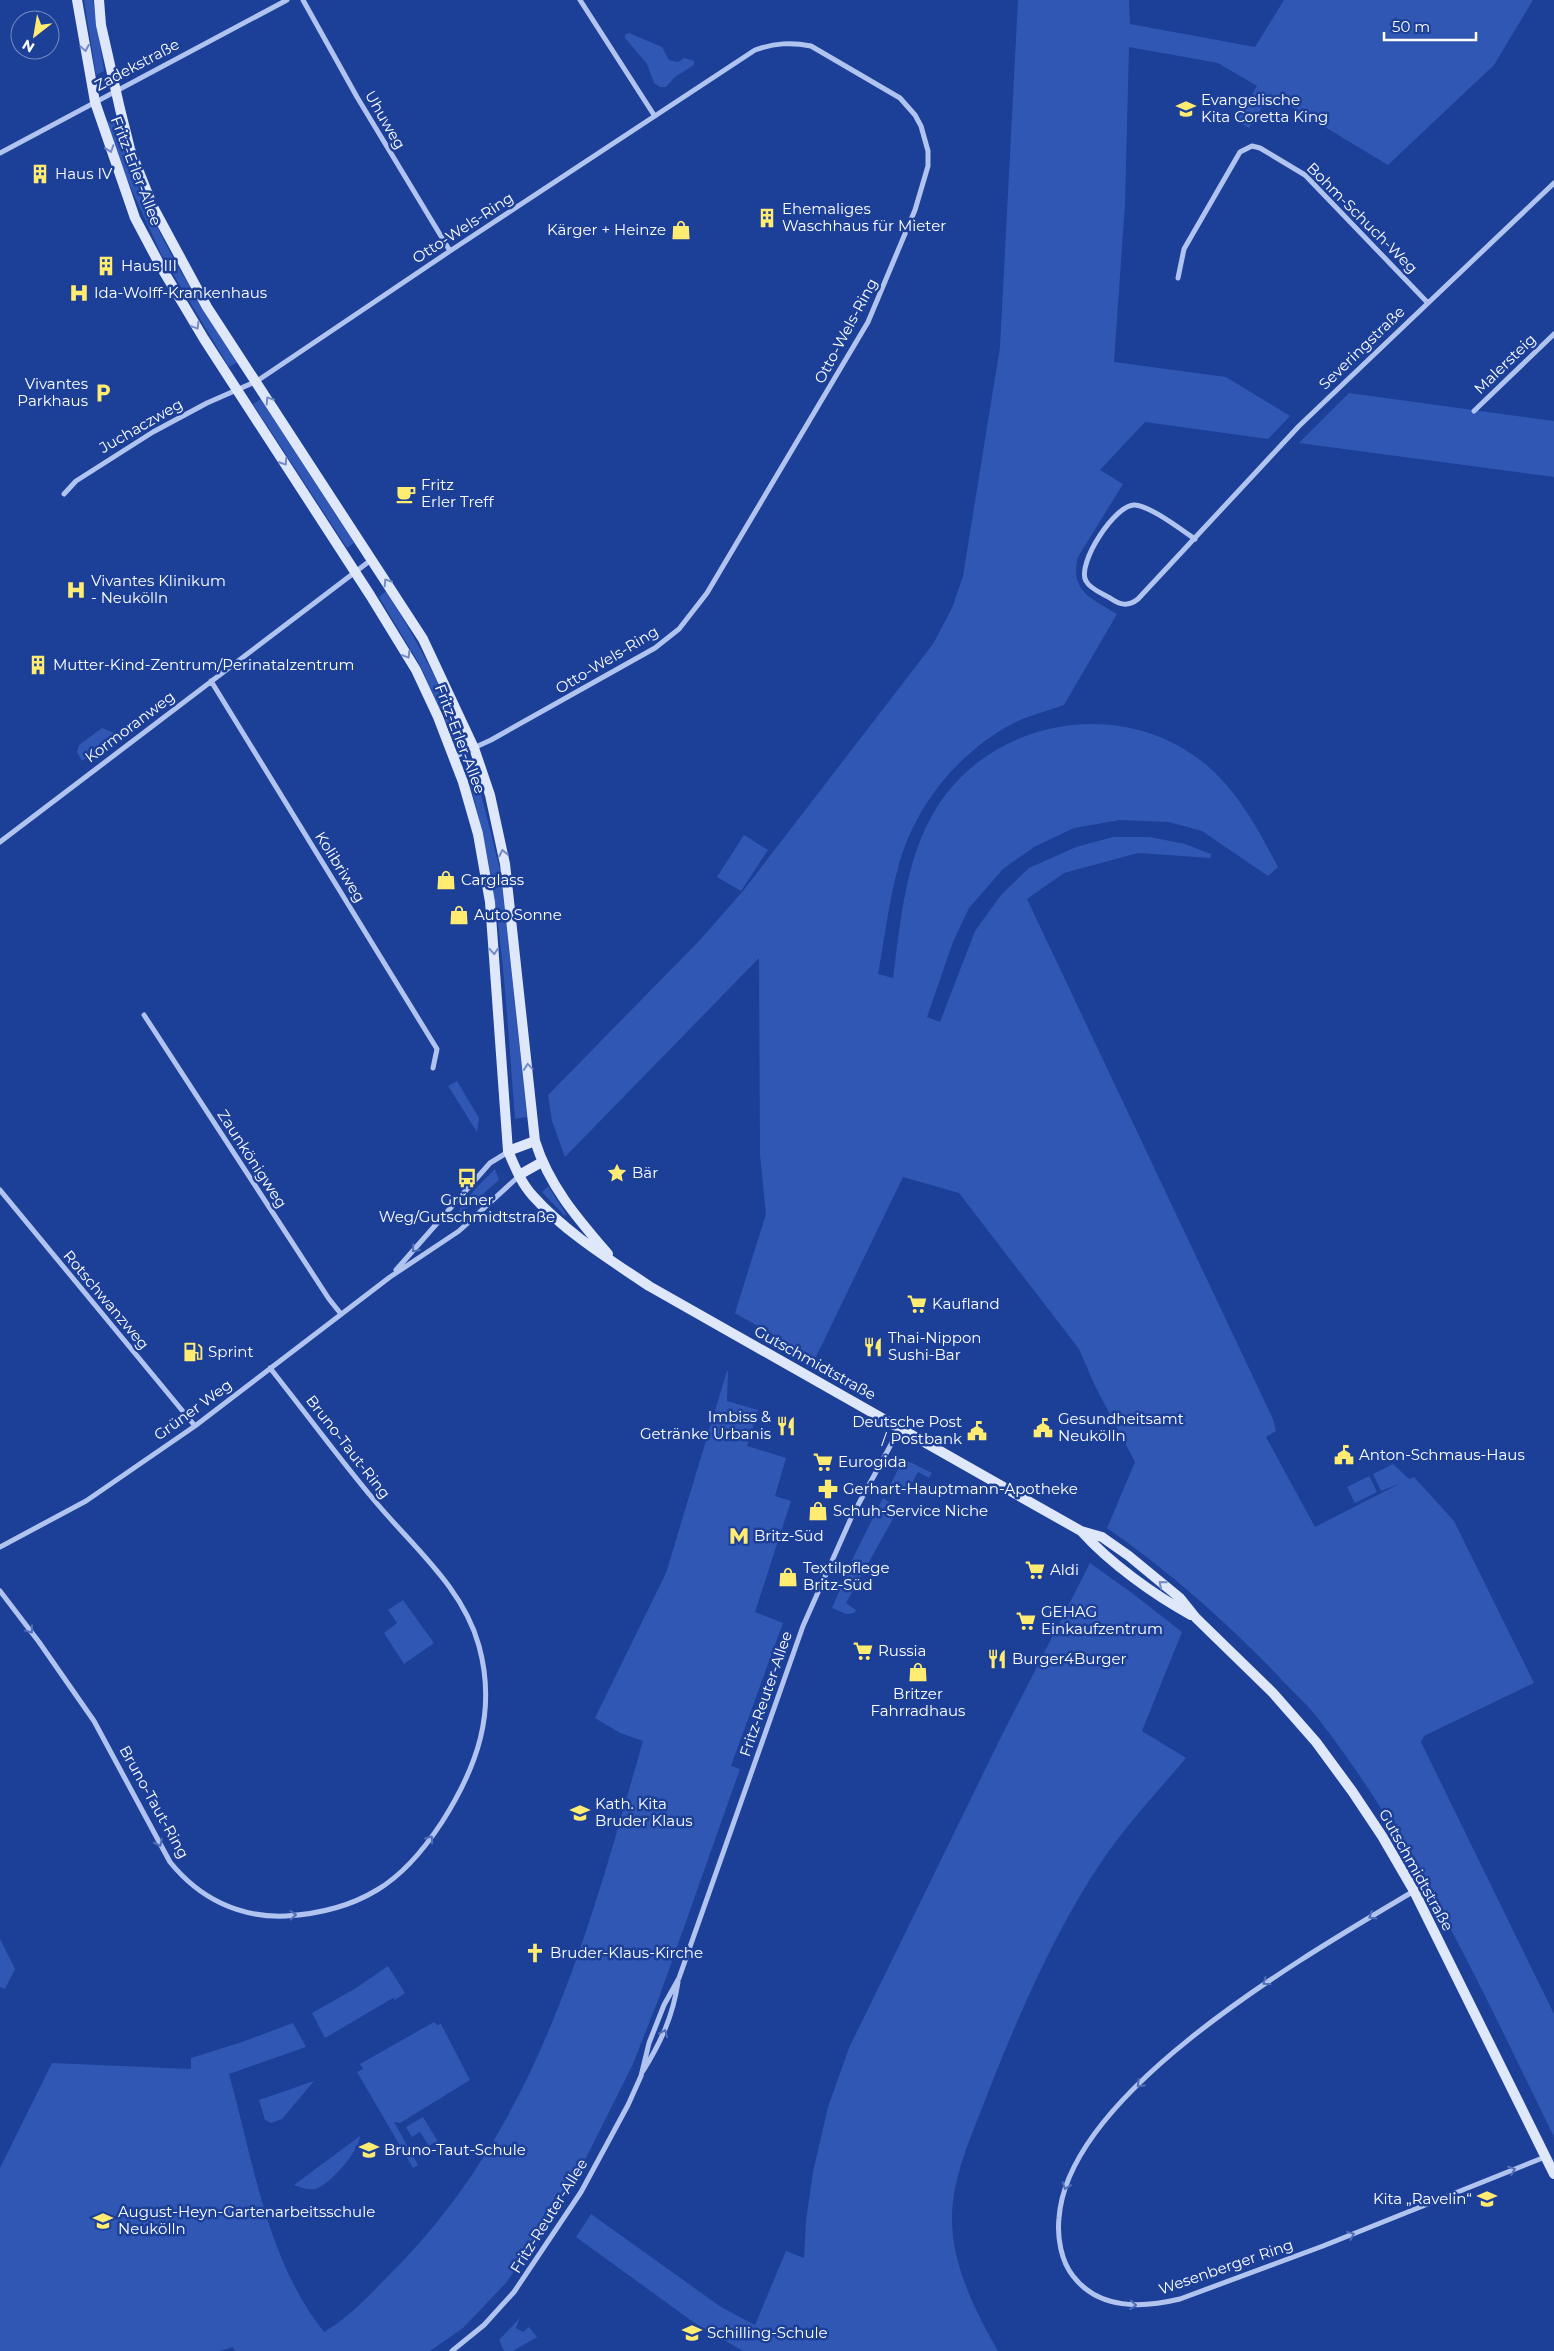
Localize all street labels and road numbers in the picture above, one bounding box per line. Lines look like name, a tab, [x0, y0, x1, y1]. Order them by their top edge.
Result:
street label: Zadekstraße	[91, 34, 182, 95]
street label: Uhuweg	[361, 87, 410, 152]
street label: Fritz-Erler-Allee	[107, 113, 166, 228]
street label: Bohm-Schuch-Weg	[1303, 158, 1422, 277]
street label: Otto-Wels-Ring	[409, 188, 517, 267]
street label: Otto-Wels-Ring	[810, 275, 881, 387]
street label: Severingstraße	[1315, 302, 1409, 393]
street label: Malersteig	[1470, 329, 1540, 398]
street label: Juchaczweg	[95, 394, 186, 458]
street label: Otto-Wels-Ring	[552, 621, 662, 698]
street label: Fritz-Erler-Allee	[431, 681, 490, 796]
street label: Kormoranweg	[81, 687, 178, 767]
street label: Kolibriweg	[311, 828, 370, 906]
street label: Zaunkönigweg	[214, 1106, 291, 1212]
street label: Rotschwanzweg	[59, 1246, 153, 1353]
street label: Gutschmidtstraße	[751, 1321, 879, 1404]
street label: Grüner Weg	[150, 1375, 236, 1444]
street label: Bruno-Taut-Ring	[302, 1391, 395, 1502]
street label: Fritz-Reuter-Allee	[735, 1629, 796, 1759]
street label: Bruno-Taut-Ring	[115, 1742, 193, 1862]
street label: Gutschmidtstraße	[1375, 1806, 1458, 1934]
street label: Fritz-Reuter-Allee	[506, 2155, 591, 2277]
street label: Wesenberger Ring	[1156, 2235, 1296, 2298]

